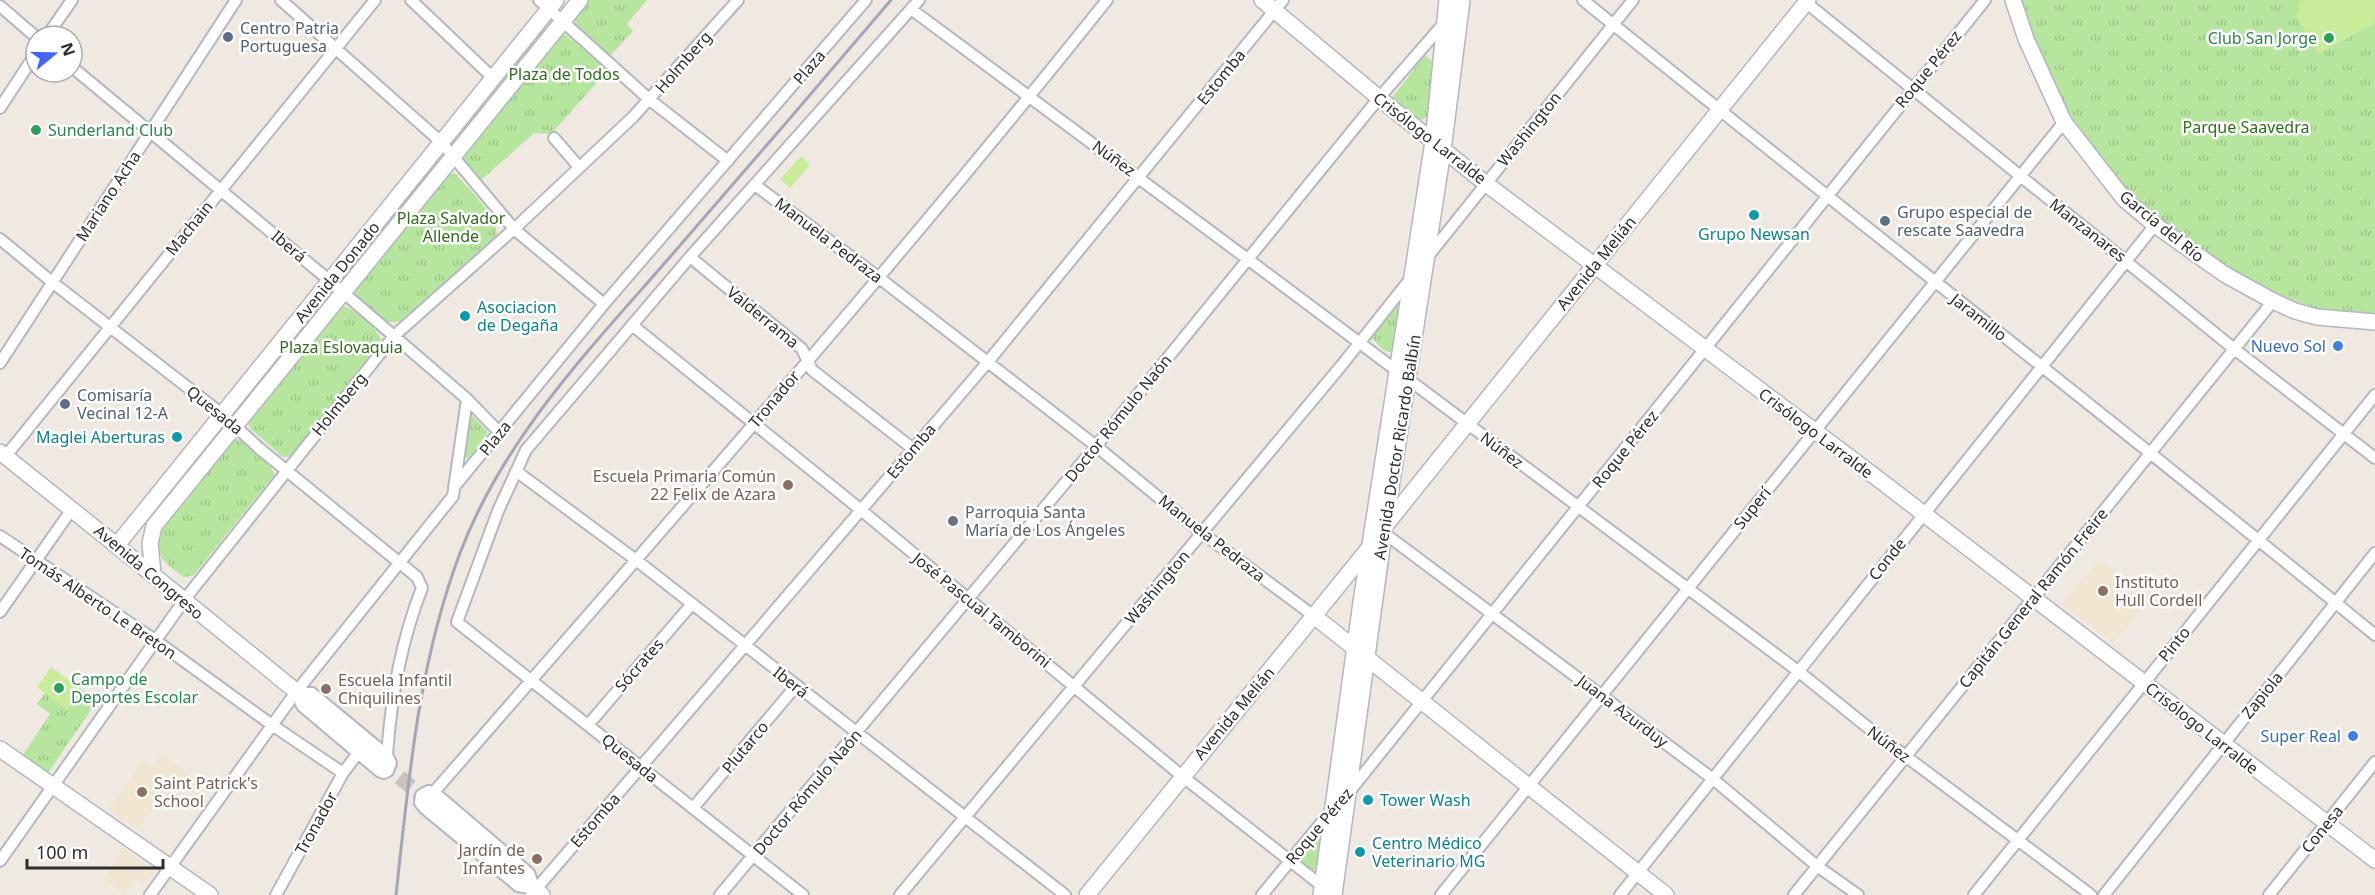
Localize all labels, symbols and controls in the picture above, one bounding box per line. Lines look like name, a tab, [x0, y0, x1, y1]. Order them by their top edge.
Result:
place label: Centro Patria Portuguesa	[240, 17, 339, 57]
north arrow	[24, 24, 84, 84]
street label: Holmberg	[650, 26, 716, 98]
street label: Roque Pérez	[1890, 26, 1966, 112]
place label: Club San Jorge	[2208, 27, 2317, 49]
marker: Centro Patria Portuguesa	[221, 30, 235, 44]
marker: Club San Jorge	[2322, 31, 2336, 45]
text: N	[56, 39, 81, 59]
street label: Plaza	[788, 45, 830, 89]
street label: Estomba	[1192, 45, 1250, 109]
park label: Plaza de Todos	[508, 63, 620, 85]
street label: Crisólogo Larralde	[1369, 87, 1491, 189]
street label: Washington	[1492, 87, 1566, 171]
park label: Parque Saavedra	[2183, 116, 2309, 138]
place label: Sunderland Club	[48, 119, 173, 141]
marker: Sunderland Club	[29, 123, 43, 137]
street label: Núñez	[1088, 135, 1140, 181]
street label: Mariano Acha	[71, 147, 145, 245]
street label: García del Río	[2115, 185, 2209, 267]
street label: Manuela Pedraza	[771, 192, 887, 288]
street label: Manzanares	[2045, 193, 2131, 267]
street label: Machain	[160, 196, 218, 260]
place label: Grupo especial de rescate Saavedra	[1897, 201, 2032, 241]
park label: Plaza Salvador Allende	[397, 207, 506, 247]
marker: Grupo Newsan	[1747, 208, 1761, 222]
street label: Avenida Melián	[1551, 211, 1641, 315]
marker: Grupo especial de rescate Saavedra	[1878, 214, 1892, 228]
street label: Avenida Donado	[289, 217, 385, 327]
place label: Grupo Newsan	[1698, 223, 1810, 245]
street label: Iberá	[267, 225, 311, 267]
street label: Valderrama	[722, 281, 804, 353]
street label: Jaramillo	[1945, 287, 2012, 346]
place label: Asociacion de Degaña	[477, 296, 558, 336]
marker: Asociacion de Degaña	[458, 309, 472, 323]
street label: Avenida Doctor Ricardo Balbín	[1368, 333, 1426, 561]
place label: Nuevo Sol	[2251, 335, 2326, 357]
park label: Plaza Eslovaquia	[279, 336, 403, 358]
marker: Nuevo Sol	[2331, 339, 2345, 353]
street label: Doctor Rómulo Naón	[1060, 350, 1176, 486]
street label: Tronador	[743, 365, 805, 433]
street label: Holmberg	[307, 368, 371, 440]
street label: Quesada	[182, 380, 248, 440]
street label: Crisólogo Larralde	[1754, 383, 1878, 483]
place label: Comisaría Vecinal 12-A	[77, 384, 169, 424]
marker: Comisaría Vecinal 12-A	[58, 397, 72, 411]
street label: Roque Pérez	[1587, 406, 1663, 492]
street label: Plaza	[474, 416, 516, 460]
street label: Estomba	[881, 419, 941, 483]
place label: Maglei Aberturas	[36, 426, 165, 448]
street label: Núñez	[1476, 427, 1528, 473]
marker: Maglei Aberturas	[170, 430, 184, 444]
place label: Escuela Primaria Común 22 Felix de Azara	[593, 465, 776, 505]
marker: Escuela Primaria Común 22 Felix de Azara	[781, 478, 795, 492]
street label: Superí	[1728, 482, 1776, 534]
street label: Manuela Pedraza	[1154, 489, 1270, 587]
place label: Parroquia Santa María de Los Ángeles	[965, 501, 1125, 541]
street label: Capitán General Ramón Freire	[1953, 503, 2113, 693]
marker: Parroquia Santa María de Los Ángeles	[946, 514, 960, 528]
street label: Avenida Congreso	[90, 520, 208, 624]
street label: Conde	[1863, 533, 1911, 585]
street label: Tomás Alberto Le Breton	[15, 542, 181, 664]
street label: Washington	[1120, 545, 1194, 629]
street label: José Pascual Tamborini	[907, 546, 1056, 673]
place label: Instituto Hull Cordell	[2115, 571, 2202, 611]
marker: Instituto Hull Cordell	[2096, 584, 2110, 598]
street label: Pinto	[2153, 622, 2195, 666]
street label: Sócrates	[610, 634, 668, 696]
street label: Iberá	[769, 661, 813, 703]
street label: Avenida Melián	[1189, 662, 1279, 764]
street label: Zapiola	[2236, 667, 2288, 723]
place label: Campo de Deportes Escolar	[71, 668, 198, 708]
street label: Juana Azurduy	[1572, 668, 1673, 753]
place label: Escuela Infantil Chiquilines	[338, 669, 452, 709]
street label: Crisólogo Larralde	[2141, 677, 2263, 779]
marker: Campo de Deportes Escolar	[52, 681, 66, 695]
marker: Escuela Infantil Chiquilines	[319, 682, 333, 696]
street label: Plutarco	[717, 716, 773, 778]
street label: Núñez	[1863, 721, 1915, 767]
street label: Doctor Rómulo Naón	[748, 724, 866, 860]
place label: Super Real	[2261, 725, 2341, 747]
street label: Quesada	[597, 728, 663, 788]
marker: Super Real	[2346, 729, 2360, 743]
place label: Saint Patrick's School	[154, 772, 258, 812]
street label: Roque Pérez	[1280, 783, 1358, 869]
marker: Saint Patrick's School	[135, 785, 149, 799]
street label: Tronador	[290, 787, 343, 859]
street label: Estomba	[565, 788, 625, 852]
place label: Tower Wash	[1380, 789, 1471, 811]
marker: Tower Wash	[1361, 793, 1375, 807]
street label: Conesa	[2296, 801, 2348, 857]
scale bar	[27, 832, 164, 870]
place label: Centro Médico Veterinario MG	[1372, 832, 1485, 872]
place label: Jardín de Infantes	[456, 839, 525, 879]
text: 100 m	[36, 840, 88, 864]
marker: Centro Médico Veterinario MG	[1353, 845, 1367, 859]
marker: Jardín de Infantes	[530, 852, 544, 866]

